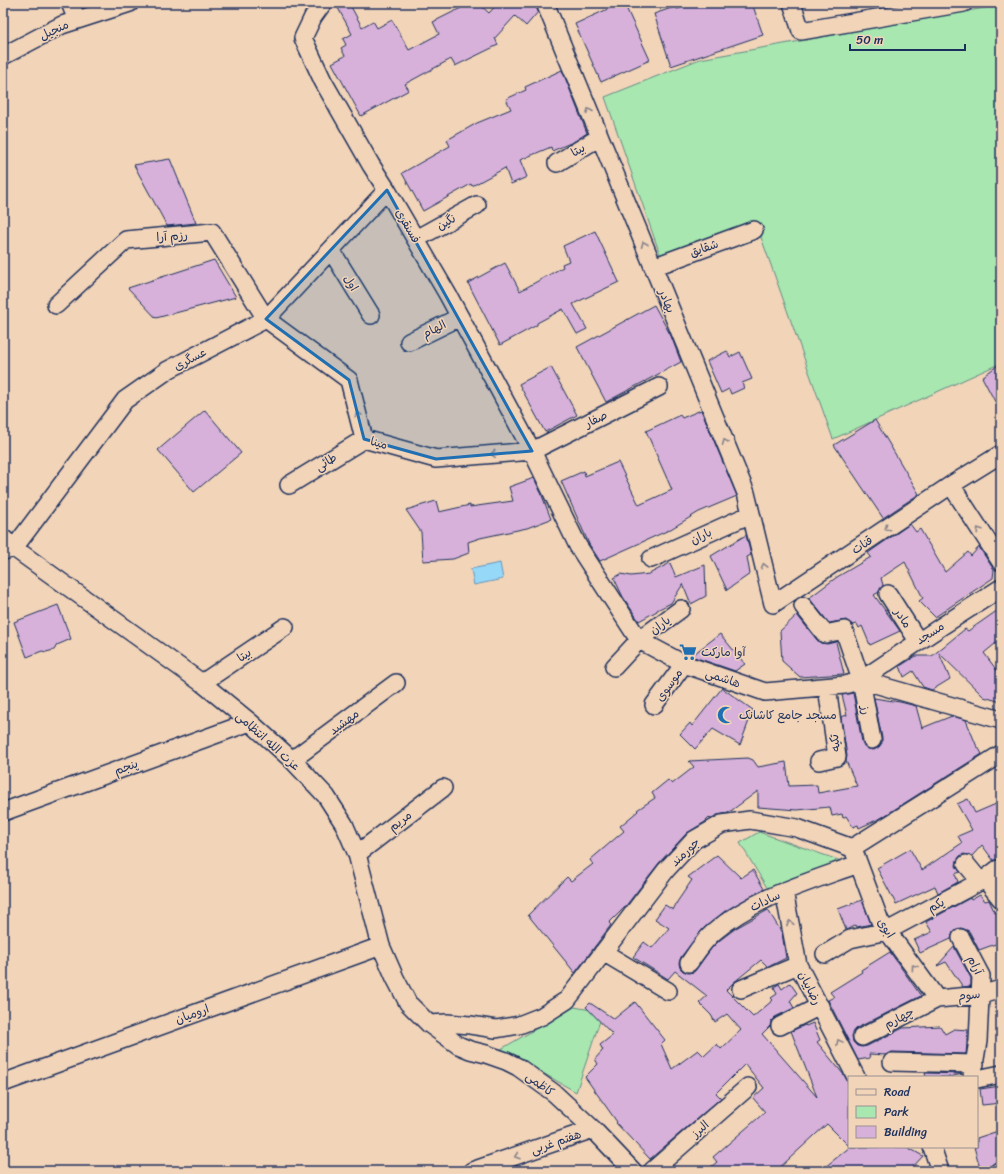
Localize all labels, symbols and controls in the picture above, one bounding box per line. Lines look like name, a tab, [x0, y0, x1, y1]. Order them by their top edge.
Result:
street label: منجیل	[35, 14, 73, 46]
scale bar	[850, 26, 965, 52]
text: 50 m	[856, 29, 883, 51]
one-way arrow	[586, 107, 594, 114]
street label: بیتا	[566, 137, 590, 163]
street label: فسنقری	[389, 204, 427, 248]
street label: نگین	[432, 208, 460, 236]
street label: رزم آرا	[155, 224, 189, 248]
street label: شقایق	[686, 233, 722, 263]
one-way arrow	[640, 241, 648, 248]
street label: اول	[337, 270, 365, 296]
street label: بهادر	[652, 285, 682, 316]
street label: الهام	[418, 314, 450, 344]
street label: عسگری	[169, 341, 211, 377]
street label: صفار	[580, 404, 611, 434]
one-way arrow	[354, 411, 362, 417]
street label: مینا	[368, 430, 390, 456]
one-way arrow	[721, 439, 729, 446]
street label: طائی	[311, 447, 341, 477]
one-way arrow	[490, 449, 496, 458]
street label: باران	[686, 521, 716, 551]
one-way arrow	[884, 523, 891, 531]
one-way arrow	[976, 527, 984, 534]
street label: قنات	[847, 530, 877, 560]
one-way arrow	[760, 563, 768, 569]
street label: مادر	[888, 602, 918, 633]
street label: یاران	[645, 610, 675, 640]
street label: مسجد	[911, 615, 949, 651]
place label: آوا مارکت	[701, 641, 746, 663]
street label: بیتا	[232, 642, 256, 668]
supermarket icon: آوا مارکت	[678, 642, 698, 662]
street label: هاشمی	[702, 662, 744, 694]
street label: موسوی	[649, 664, 689, 706]
street label: مهشید	[324, 703, 364, 741]
street label: رز	[854, 703, 878, 716]
place label: مسجد جامع کاشانک	[739, 704, 837, 726]
mosque icon: مسجد جامع کاشانک	[716, 705, 736, 725]
street label: عزت الله انتظامی	[231, 706, 305, 776]
street label: تکیه	[823, 732, 847, 753]
street label: پنجم	[111, 753, 141, 781]
street label: مریم	[383, 805, 417, 837]
street label: جورمند	[665, 832, 705, 872]
street label: سادات	[746, 884, 784, 918]
street label: یکم	[923, 891, 949, 919]
street label: ابوی	[871, 913, 901, 943]
one-way arrow	[787, 920, 795, 926]
street label: آرام	[961, 952, 989, 979]
one-way arrow	[912, 965, 919, 972]
street label: رضاییان	[792, 967, 828, 1009]
street label: سوم	[956, 983, 982, 1007]
street label: ارومیان	[172, 998, 212, 1030]
street label: چهارم	[880, 1001, 918, 1035]
one-way arrow	[836, 1039, 844, 1046]
street label: کاظمی	[521, 1066, 559, 1102]
legend	[848, 1076, 978, 1148]
text: Road	[884, 1081, 911, 1103]
text: Park	[884, 1101, 909, 1123]
street label: البرز	[685, 1114, 714, 1144]
text: Building	[884, 1121, 927, 1143]
street label: هفتم غربی	[528, 1123, 585, 1161]
one-way arrow	[513, 1151, 520, 1159]

